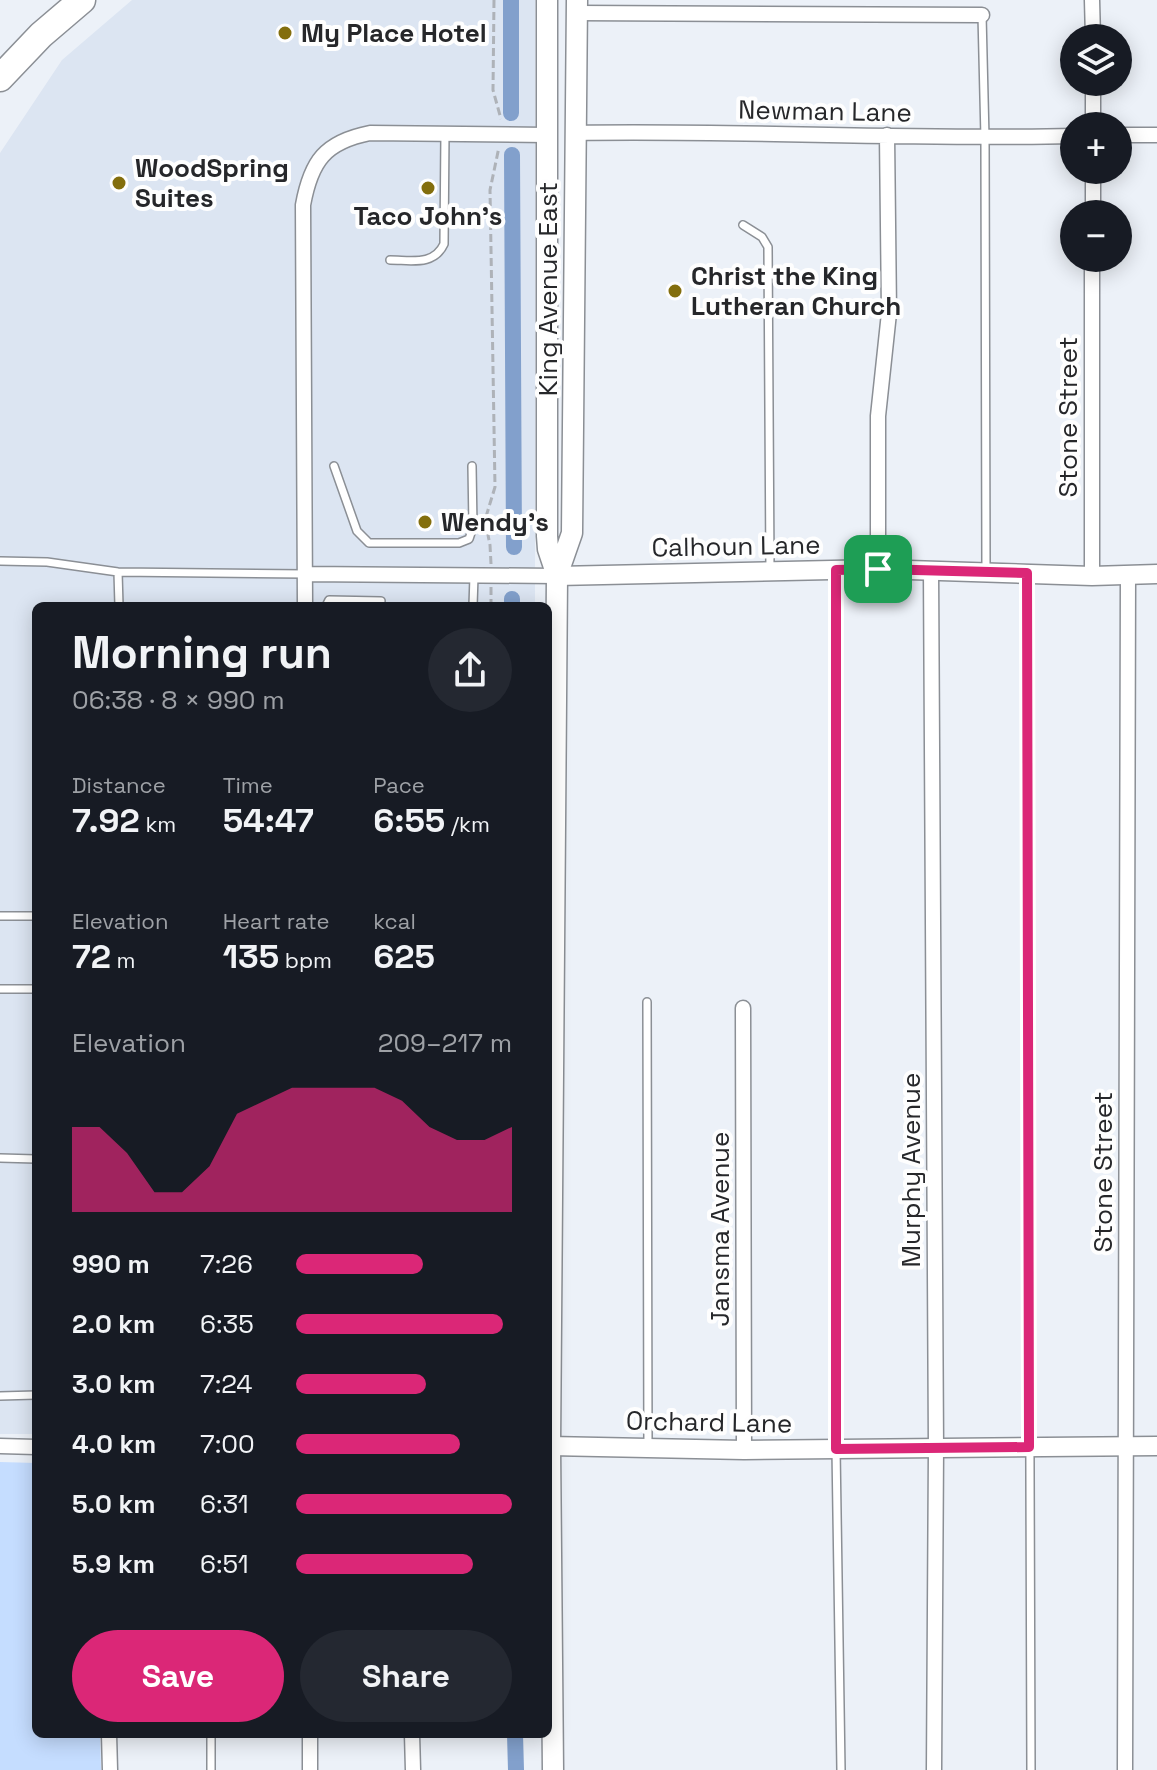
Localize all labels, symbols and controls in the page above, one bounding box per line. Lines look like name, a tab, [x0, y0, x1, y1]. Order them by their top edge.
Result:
place label: My Place Hotel	[301, 16, 487, 50]
marker: My Place Hotel	[276, 24, 294, 42]
map controls	[1060, 24, 1132, 272]
button: layers	[1060, 24, 1132, 96]
street label: Newman Lane	[738, 92, 912, 130]
button: +	[1060, 112, 1132, 184]
place label: WoodSpring Suites	[135, 151, 289, 215]
marker: WoodSpring Suites	[110, 174, 128, 192]
marker: Taco John's	[419, 179, 437, 197]
street label: King Avenue East	[531, 182, 565, 396]
place label: Taco John's	[354, 199, 502, 233]
button: −	[1060, 200, 1132, 272]
place label: Christ the King Lutheran Church	[691, 259, 901, 323]
marker: Christ the King Lutheran Church	[666, 282, 684, 300]
street label: Stone Street	[1051, 337, 1085, 497]
place label: Wendy's	[441, 505, 549, 539]
marker: Wendy's	[416, 513, 434, 531]
street label: Calhoun Lane	[651, 528, 821, 564]
pin	[844, 535, 912, 603]
icon: arrive	[856, 547, 900, 591]
text: Morning run	[72, 625, 332, 681]
button: share	[428, 628, 512, 712]
text: 06:38 · 8 × 990 m	[72, 683, 285, 717]
text: Distance	[72, 771, 166, 799]
text: Time	[223, 771, 273, 799]
text: Pace	[373, 771, 425, 799]
text: 7.92	[72, 799, 140, 842]
text: 54:47	[223, 799, 314, 842]
text: 6:55	[373, 799, 445, 842]
text: km	[140, 810, 176, 838]
text: /km	[445, 810, 490, 838]
text: Elevation	[72, 907, 168, 935]
text: Heart rate	[223, 907, 329, 935]
text: kcal	[373, 907, 416, 935]
text: 72	[72, 935, 111, 978]
text: 135	[223, 935, 279, 978]
text: 625	[373, 935, 435, 978]
text: m	[111, 946, 135, 974]
text: bpm	[279, 946, 332, 974]
text: Elevation	[72, 1026, 186, 1060]
text: 209–217 m	[378, 1026, 512, 1060]
street label: Murphy Avenue	[894, 1073, 928, 1267]
street label: Stone Street	[1086, 1092, 1120, 1252]
street label: Jansma Avenue	[703, 1132, 737, 1326]
text: 990 m	[72, 1247, 150, 1281]
text: 7:26	[200, 1247, 253, 1281]
text: 2.0 km	[72, 1307, 155, 1341]
text: 6:35	[200, 1307, 254, 1341]
text: 3.0 km	[72, 1367, 156, 1401]
text: 7:24	[200, 1367, 252, 1401]
street label: Orchard Lane	[626, 1404, 792, 1440]
text: 4.0 km	[72, 1427, 156, 1461]
text: 7:00	[200, 1427, 255, 1461]
text: 5.0 km	[72, 1487, 155, 1521]
text: 6:31	[200, 1487, 249, 1521]
text: 5.9 km	[72, 1547, 155, 1581]
text: 6:51	[200, 1547, 249, 1581]
button: Save	[72, 1630, 284, 1722]
button: Share	[300, 1630, 512, 1722]

